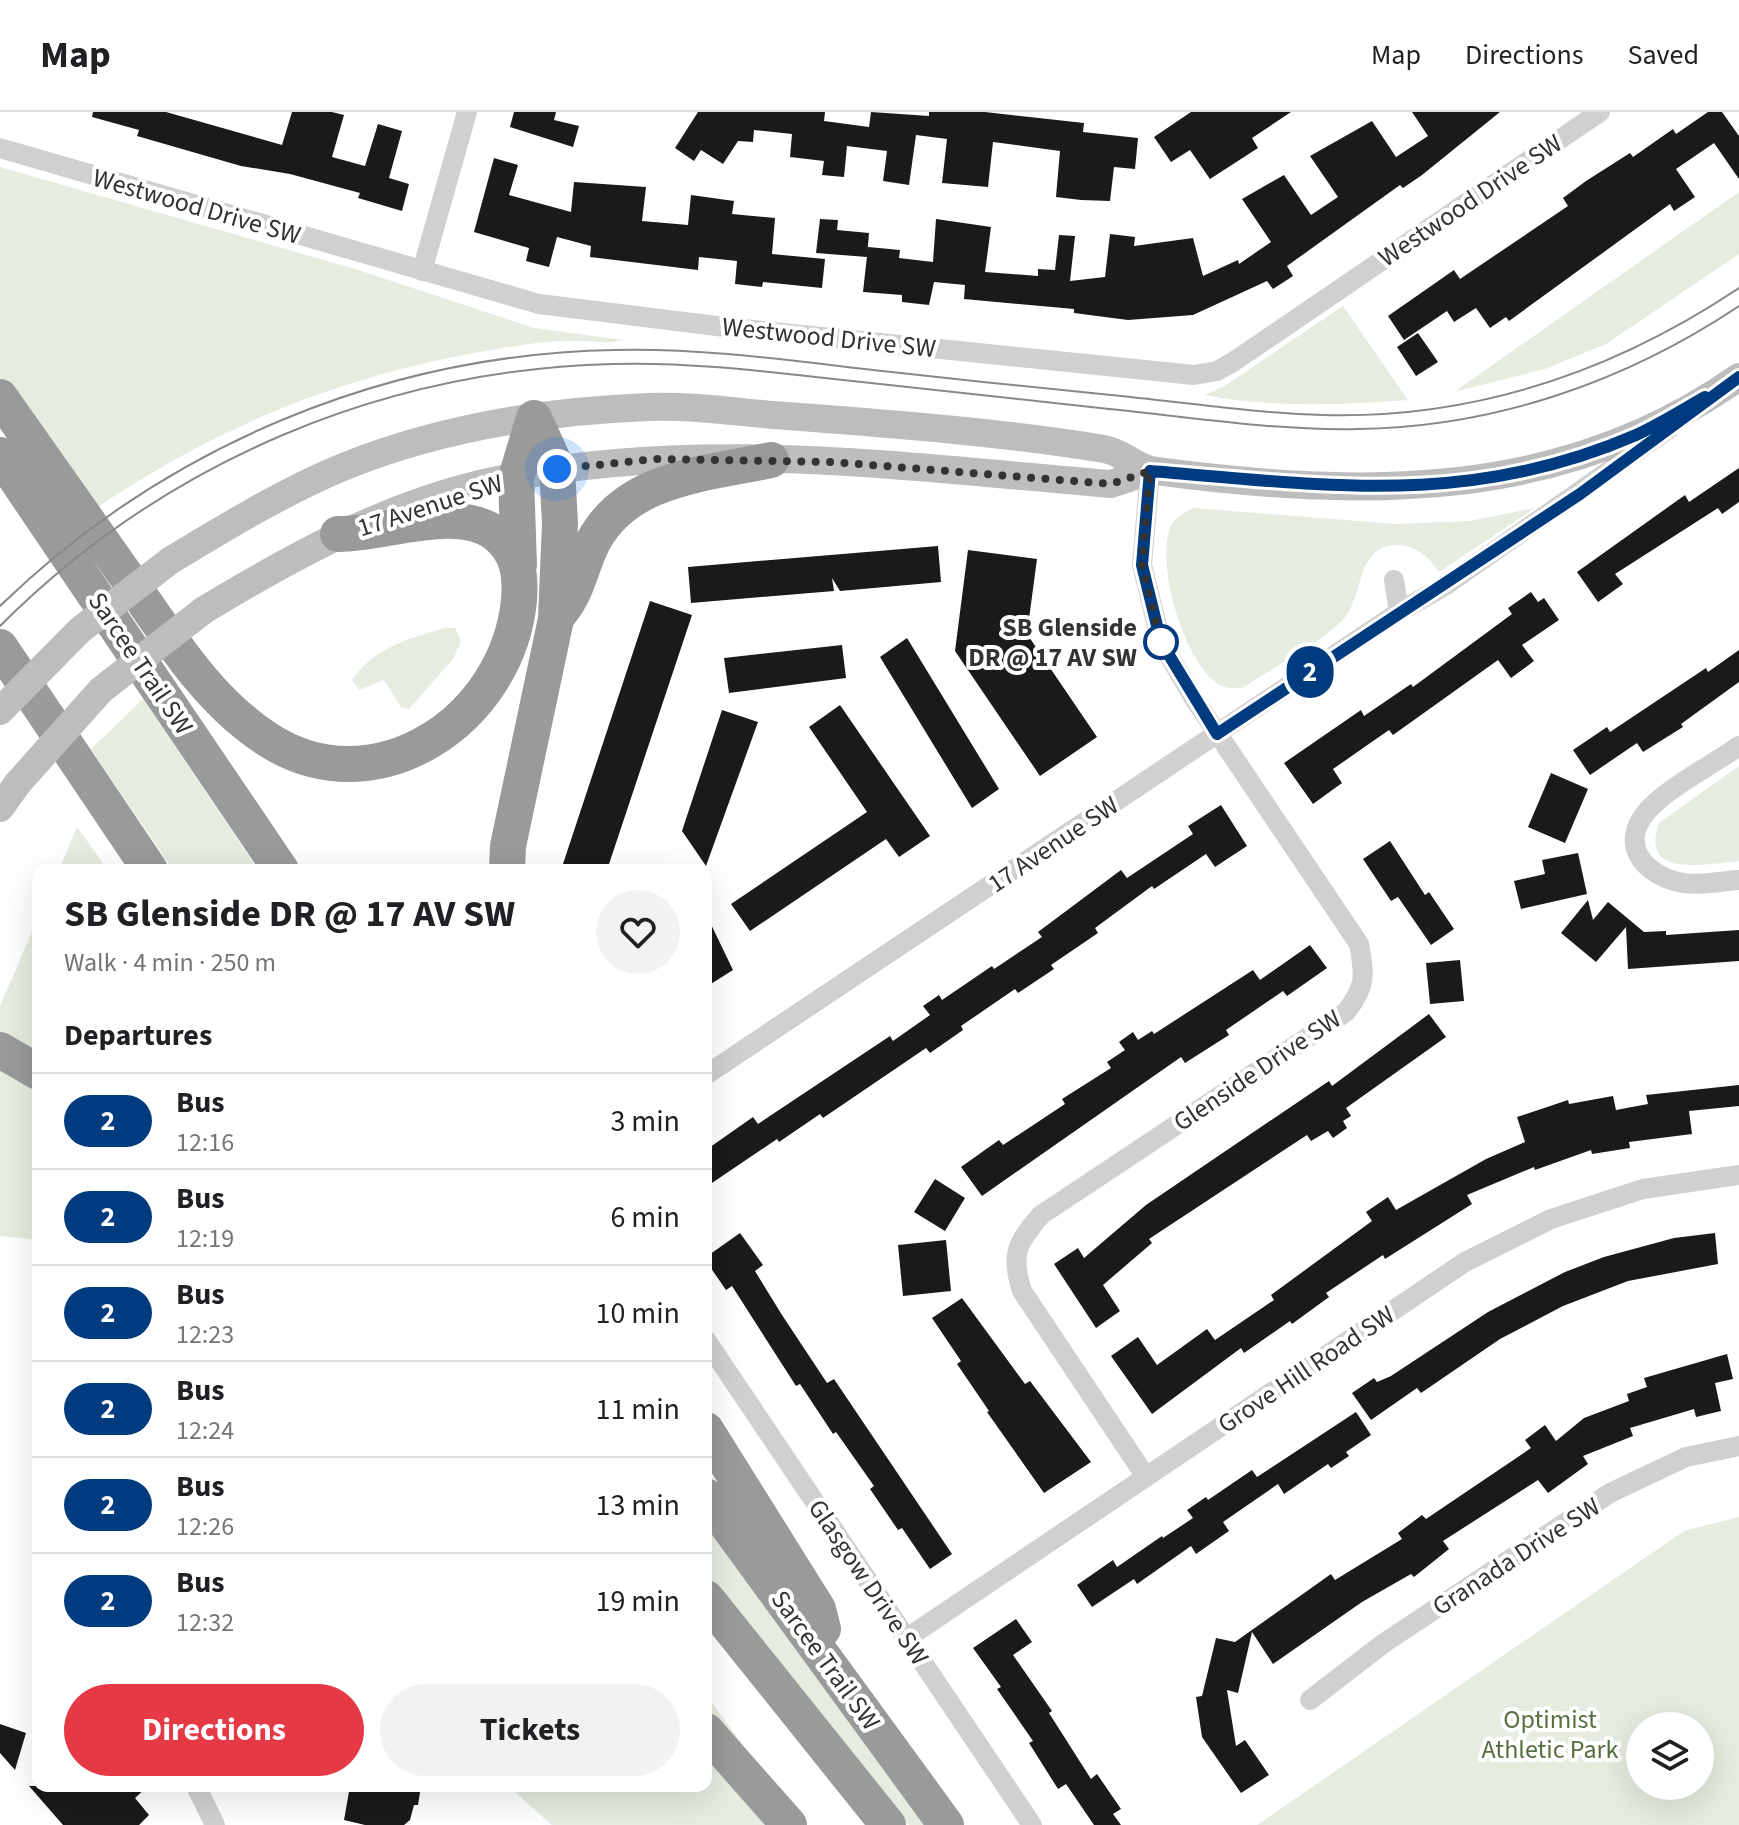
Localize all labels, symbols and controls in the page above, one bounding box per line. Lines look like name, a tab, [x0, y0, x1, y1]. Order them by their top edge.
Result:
text: Map	[40, 28, 111, 82]
text: Map	[1371, 35, 1421, 75]
text: Directions	[1465, 35, 1584, 75]
text: Saved	[1628, 35, 1699, 75]
street label: Westwood Drive SW	[1371, 125, 1570, 276]
street label: Westwood Drive SW	[89, 159, 305, 254]
street label: Westwood Drive SW	[720, 308, 938, 367]
your location	[537, 449, 577, 489]
street label: 17 Avenue SW	[353, 465, 508, 546]
street label: Sarcee Trail SW	[79, 585, 202, 742]
place label: SB Glenside DR @ 17 AV SW	[968, 609, 1137, 676]
marker: SB Glenside DR @ 17 AV SW	[1144, 625, 1178, 659]
line badge: 2	[1284, 646, 1336, 698]
text: 2	[1303, 652, 1317, 692]
street label: 17 Avenue SW	[980, 787, 1126, 902]
text: SB Glenside DR @ 17 AV SW	[64, 887, 515, 941]
button: heart	[596, 890, 680, 974]
text: Walk · 4 min · 250 m	[64, 944, 276, 981]
street label: Glenside Drive SW	[1166, 1000, 1349, 1140]
text: Departures	[64, 1014, 212, 1057]
text: Bus	[176, 1081, 224, 1124]
text: 3 min	[610, 1100, 680, 1143]
text: 2	[101, 1101, 115, 1141]
text: 12:16	[176, 1124, 234, 1161]
text: Bus	[176, 1177, 224, 1220]
text: 6 min	[610, 1196, 680, 1239]
text: 2	[101, 1197, 115, 1237]
text: 12:19	[176, 1220, 234, 1257]
text: Bus	[176, 1273, 224, 1316]
text: 10 min	[596, 1292, 680, 1335]
text: 2	[101, 1293, 115, 1333]
street label: Grove Hill Road SW	[1211, 1296, 1402, 1442]
text: 12:23	[176, 1316, 234, 1353]
text: Bus	[176, 1369, 224, 1412]
text: 11 min	[596, 1388, 680, 1431]
text: 2	[101, 1389, 115, 1429]
text: 12:24	[176, 1412, 234, 1449]
text: Bus	[176, 1465, 224, 1508]
text: 13 min	[596, 1484, 680, 1527]
text: 2	[101, 1485, 115, 1525]
street label: Granada Drive SW	[1425, 1488, 1607, 1625]
street label: Glasgow Drive SW	[799, 1492, 938, 1673]
text: 12:26	[176, 1508, 234, 1545]
text: Bus	[176, 1561, 224, 1604]
text: 19 min	[596, 1580, 680, 1623]
text: 2	[101, 1581, 115, 1621]
street label: Sarcee Trail SW	[762, 1583, 889, 1738]
text: 12:32	[176, 1604, 234, 1641]
button: Directions	[64, 1684, 364, 1776]
button: Tickets	[380, 1684, 680, 1776]
park label: Optimist Athletic Park	[1482, 1701, 1619, 1768]
map controls	[1626, 1712, 1714, 1800]
button: layers	[1626, 1712, 1714, 1800]

